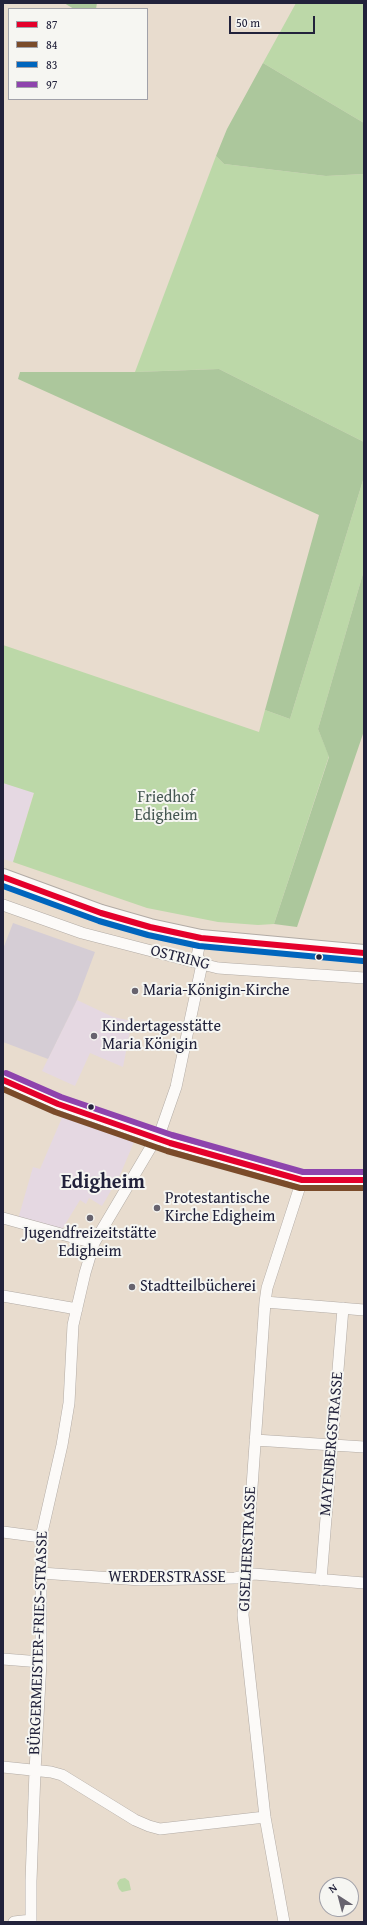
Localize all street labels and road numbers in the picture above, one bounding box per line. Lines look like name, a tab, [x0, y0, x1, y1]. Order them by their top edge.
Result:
street label: OSTRING	[148, 941, 212, 975]
street label: MAYENBERGSTRASSE	[316, 1371, 348, 1517]
street label: GISELHERSTRASSE	[235, 1486, 261, 1612]
street label: BÜRGERMEISTER-FRIES-STRASSE	[25, 1531, 53, 1755]
street label: WERDERSTRASSE	[108, 1568, 226, 1588]

